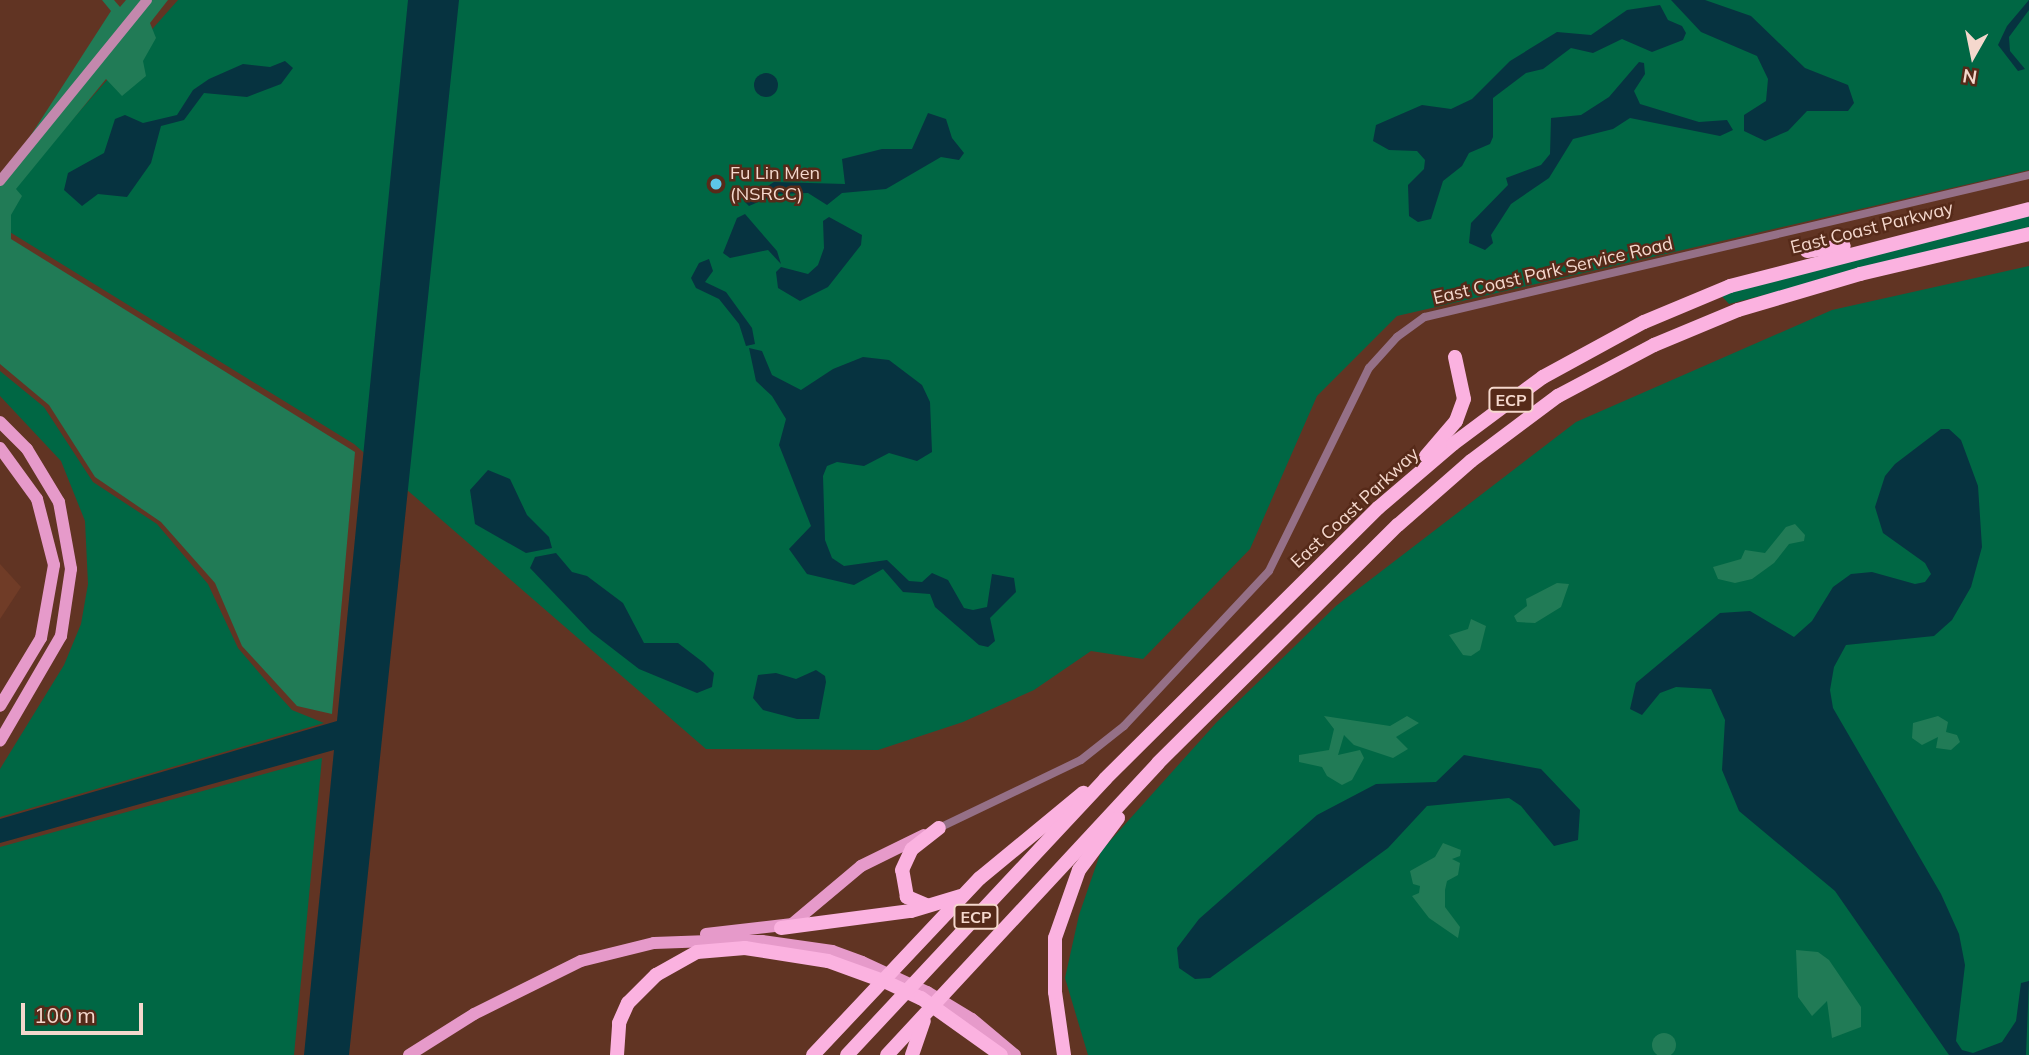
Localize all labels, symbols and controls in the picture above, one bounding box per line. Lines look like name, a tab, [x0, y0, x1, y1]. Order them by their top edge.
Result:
north arrow	[1938, 21, 2008, 91]
text: N	[1961, 64, 1979, 90]
place label: Fu Lin Men (NSRCC)	[730, 163, 820, 206]
marker: Fu Lin Men (NSRCC)	[708, 176, 724, 192]
street label: East Coast Parkway	[1788, 197, 1956, 259]
street label: East Coast Park Service Road	[1431, 233, 1675, 309]
road number: ECP	[1488, 388, 1534, 412]
street label: East Coast Parkway	[1287, 443, 1423, 573]
road number: ECP	[953, 904, 999, 930]
scale bar	[24, 988, 147, 1032]
text: 100 m	[34, 1002, 96, 1028]

